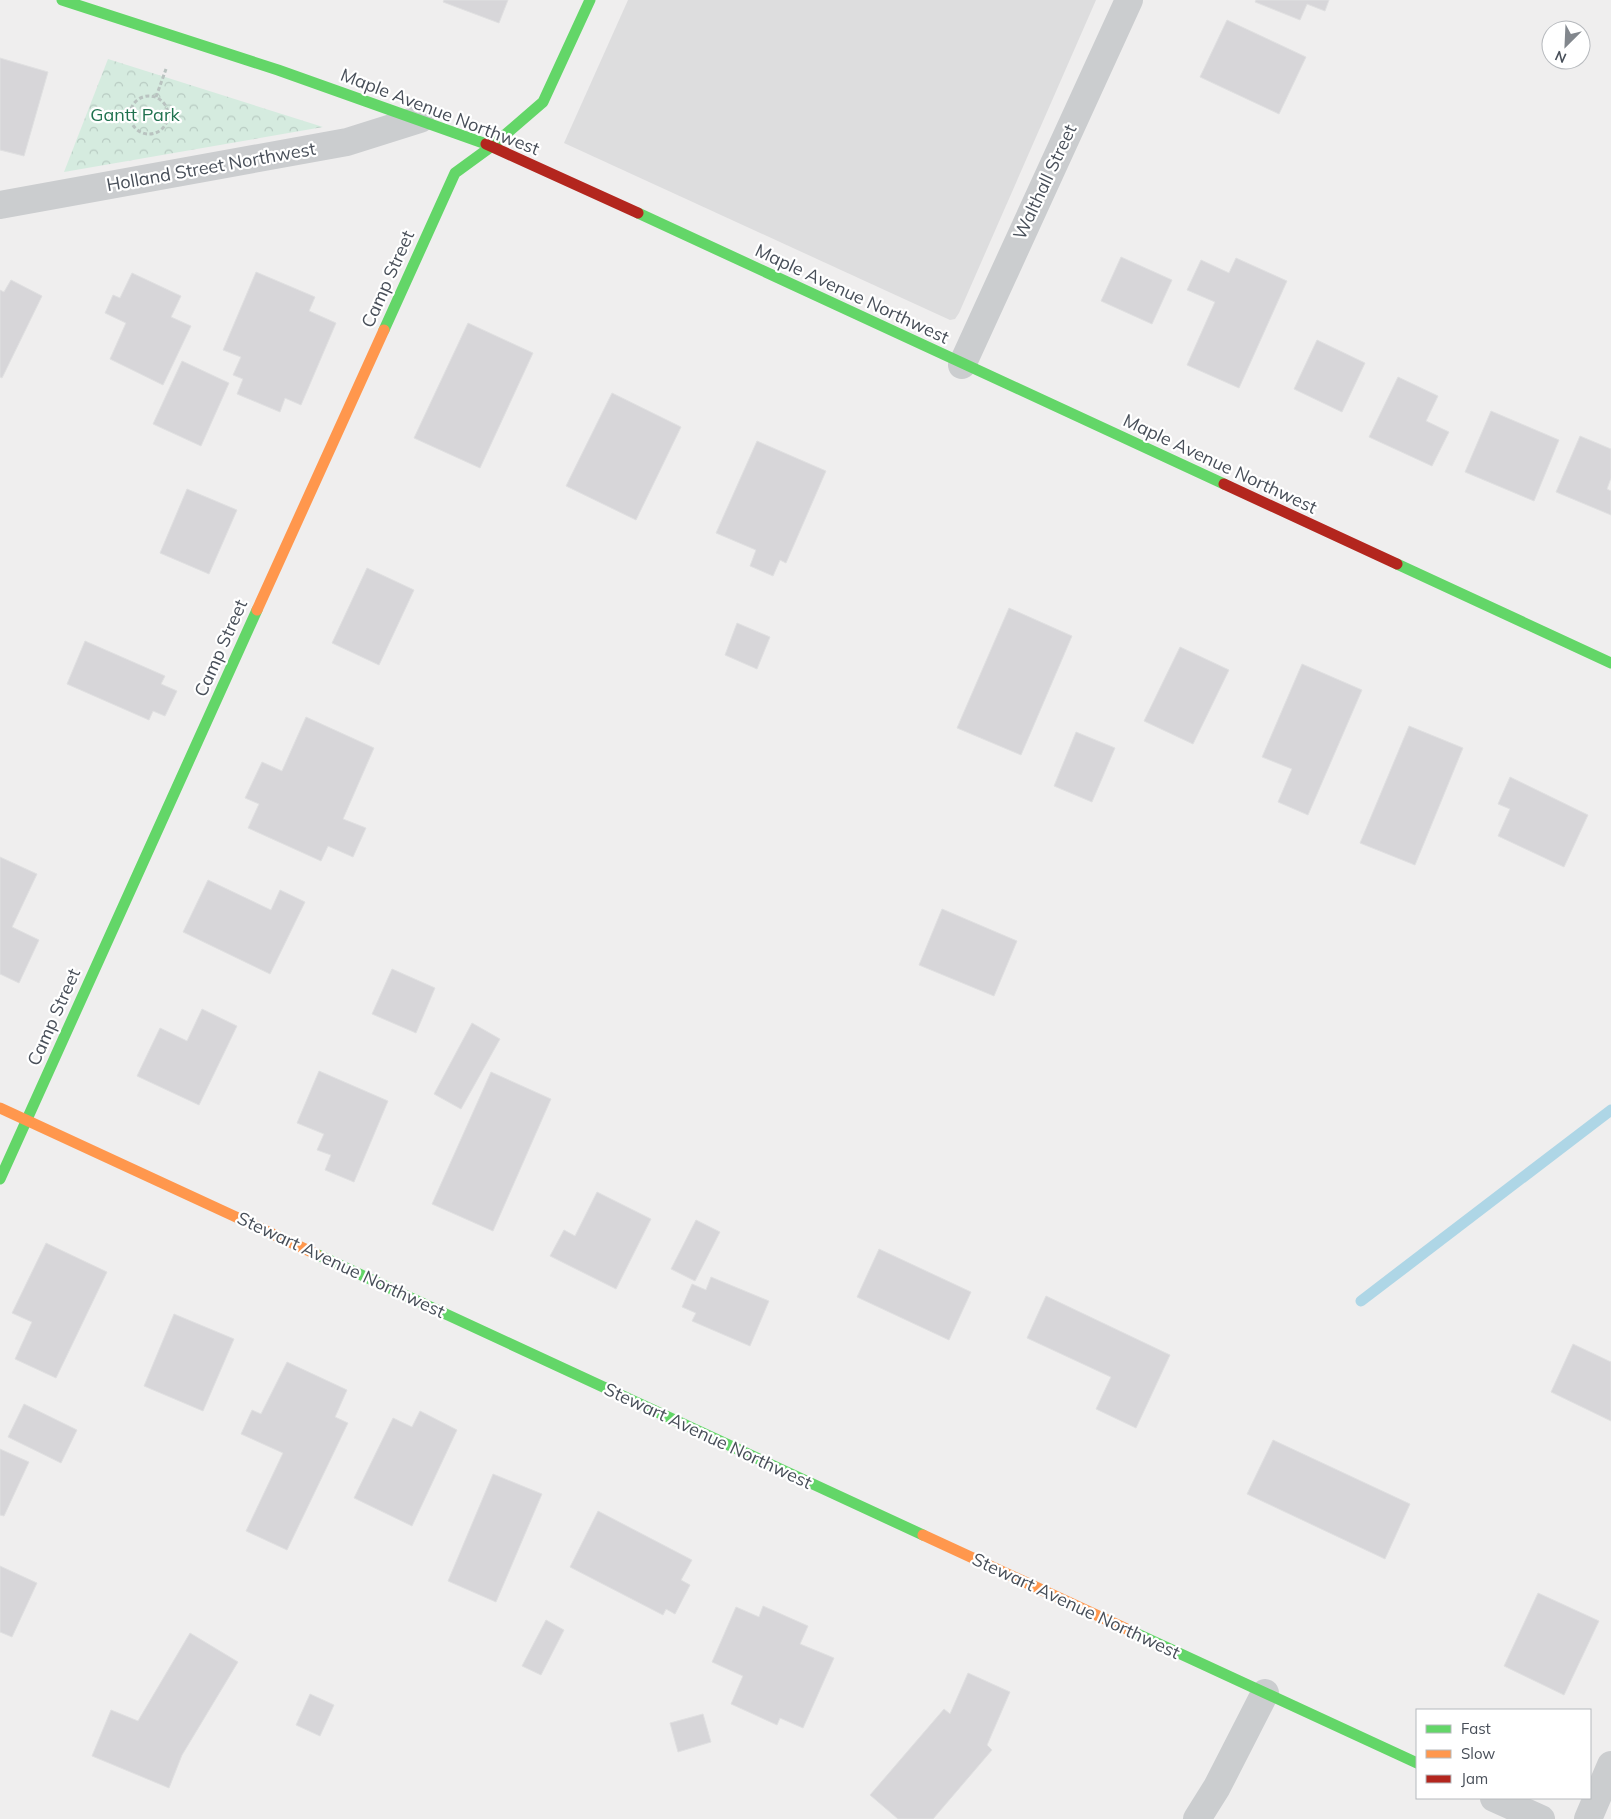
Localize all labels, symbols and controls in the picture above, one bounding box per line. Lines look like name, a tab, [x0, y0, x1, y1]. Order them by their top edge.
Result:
north arrow	[1541, 20, 1591, 70]
text: N	[1552, 47, 1569, 67]
street label: Maple Avenue Northwest	[337, 63, 543, 160]
park label: Gantt Park	[90, 103, 180, 126]
street label: Walthall Street	[1008, 120, 1081, 243]
street label: Holland Street Northwest	[105, 137, 317, 196]
street label: Camp Street	[356, 227, 419, 331]
street label: Maple Avenue Northwest	[752, 239, 953, 349]
street label: Maple Avenue Northwest	[1120, 409, 1321, 519]
street label: Camp Street	[189, 596, 252, 700]
street label: Camp Street	[22, 965, 85, 1069]
street label: Stewart Avenue Northwest	[234, 1206, 449, 1323]
street label: Stewart Avenue Northwest	[601, 1377, 816, 1494]
street label: Stewart Avenue Northwest	[969, 1547, 1184, 1664]
legend	[1416, 1709, 1591, 1799]
text: Fast	[1461, 1719, 1491, 1738]
text: Slow	[1461, 1744, 1495, 1763]
text: Jam	[1461, 1769, 1488, 1788]

